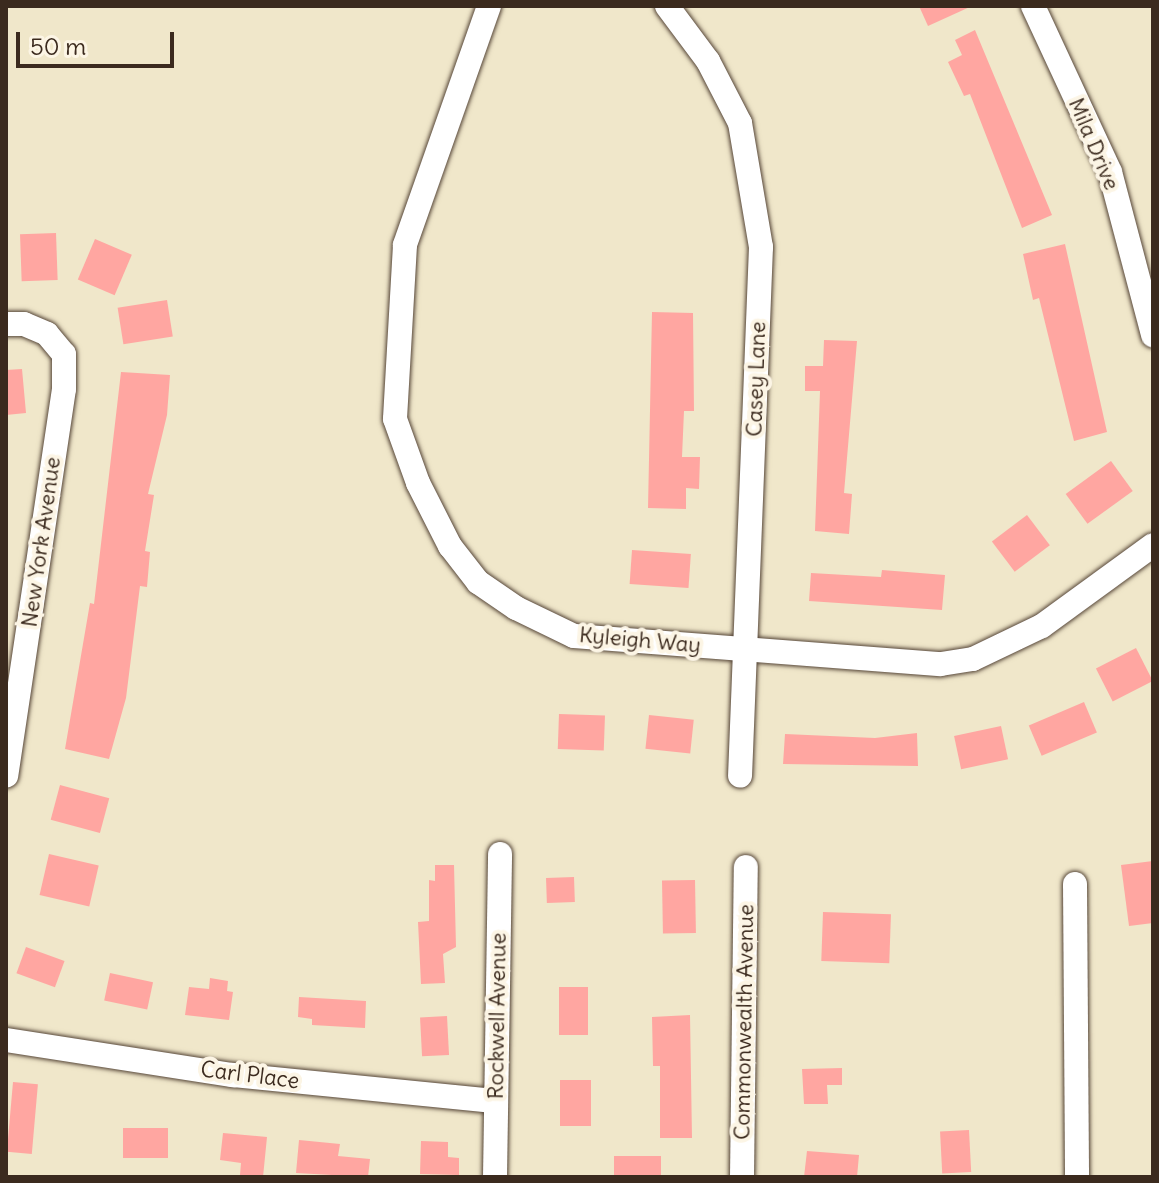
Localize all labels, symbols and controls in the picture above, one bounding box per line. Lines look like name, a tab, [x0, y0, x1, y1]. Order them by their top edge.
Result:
scale bar	[20, 16, 178, 66]
text: 50 m	[30, 31, 86, 61]
street label: Mila Drive	[1063, 94, 1125, 194]
street label: Casey Lane	[741, 321, 771, 437]
street label: New York Avenue	[16, 455, 66, 629]
street label: Kyleigh Way	[578, 622, 702, 658]
street label: Commonwealth Avenue	[729, 904, 759, 1140]
street label: Rockwell Avenue	[482, 932, 512, 1100]
street label: Carl Place	[199, 1056, 301, 1094]

